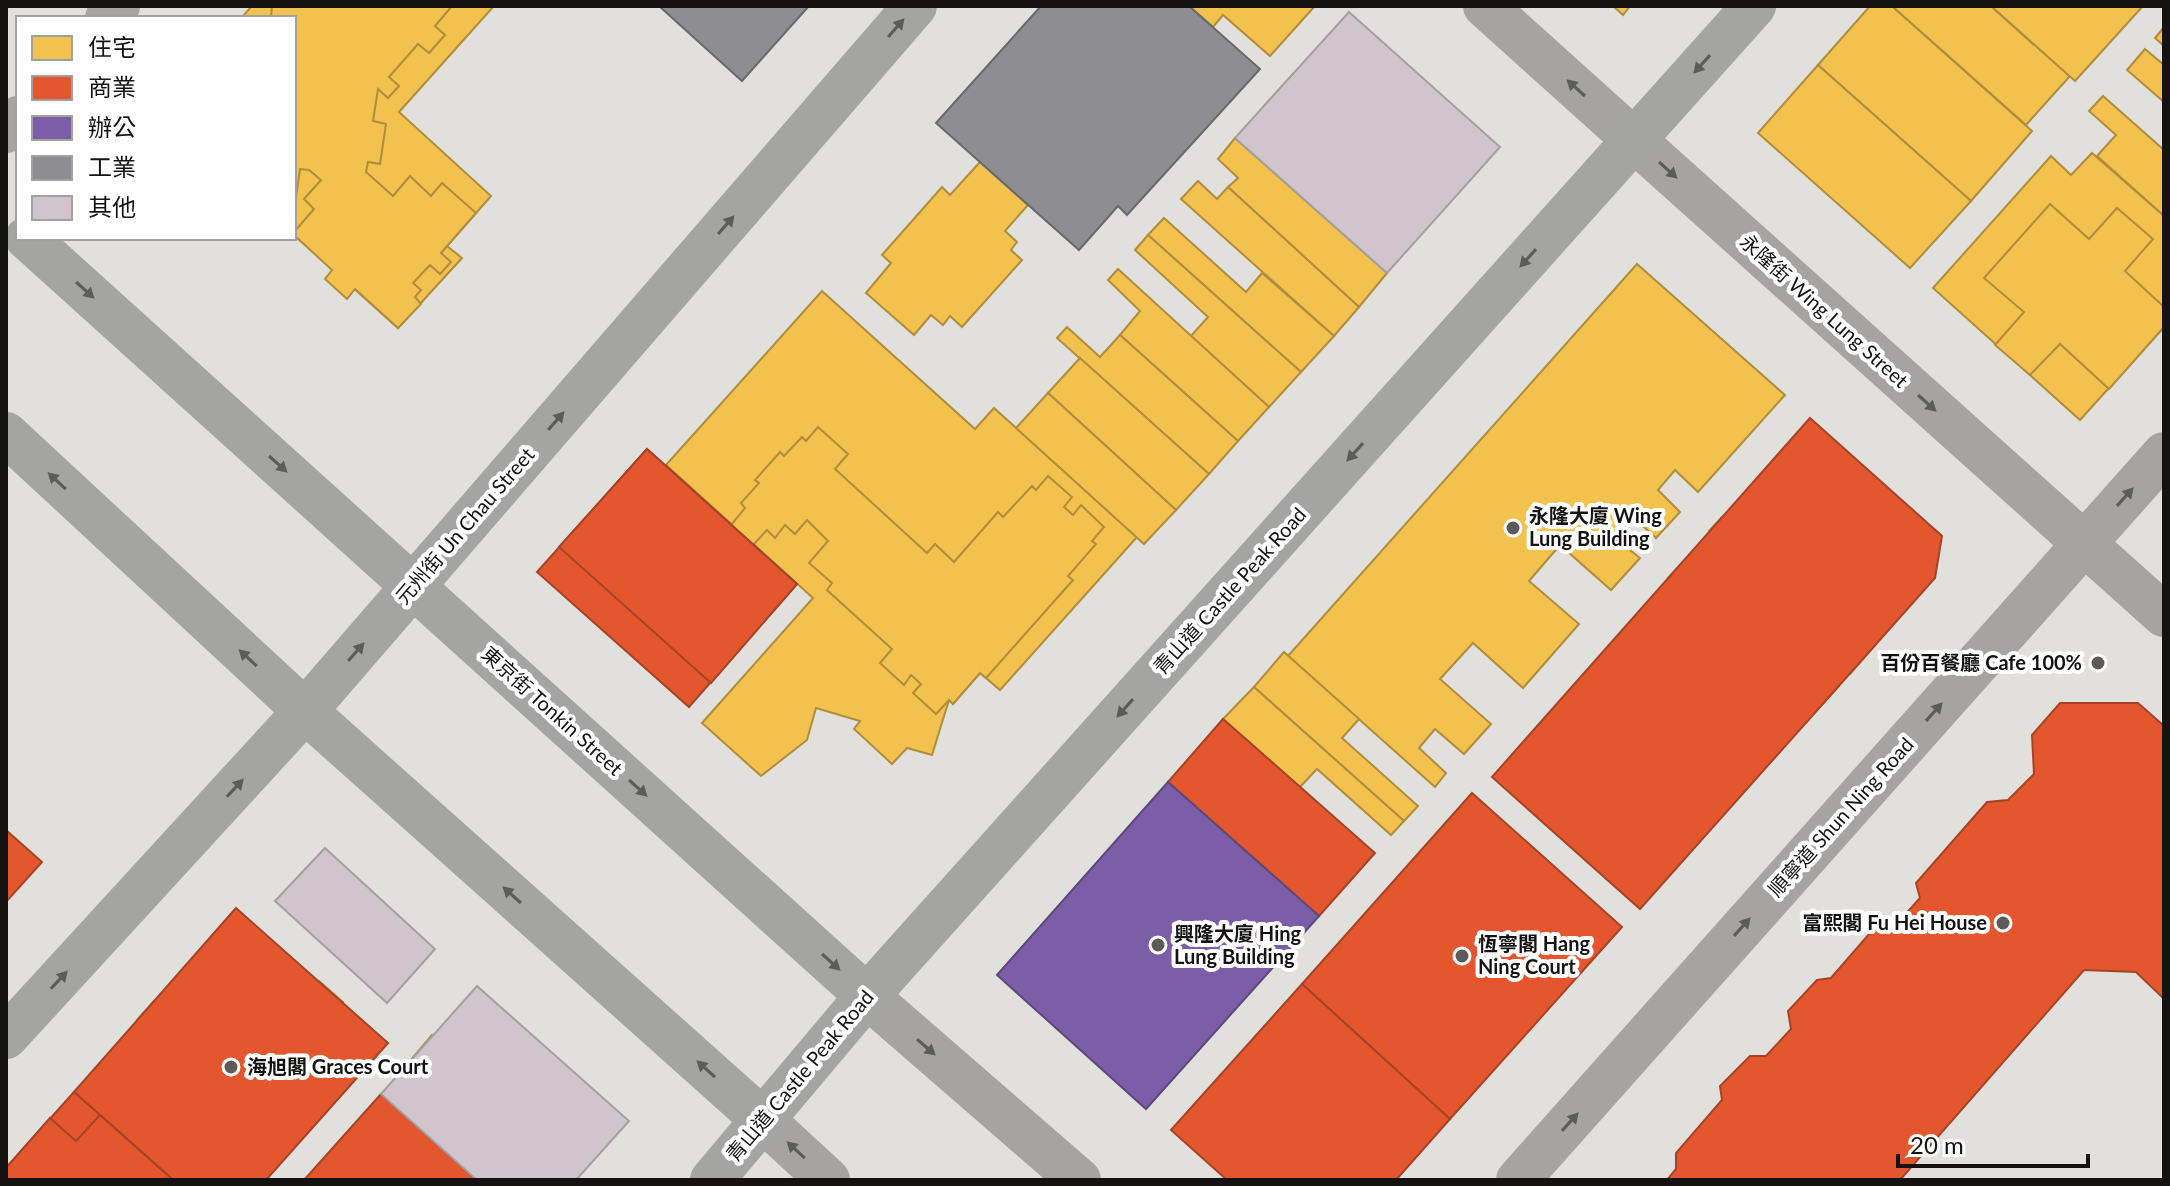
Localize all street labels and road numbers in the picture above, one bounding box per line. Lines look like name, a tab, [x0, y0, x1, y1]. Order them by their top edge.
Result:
street label: 永隆街 Wing Lung Street	[1736, 229, 1913, 392]
street label: 元州街 Un Chau Street	[390, 442, 539, 608]
street label: 青山道 Castle Peak Road	[1148, 502, 1311, 679]
street label: 東京街 Tonkin Street	[477, 641, 628, 780]
street label: 順寧道 Shun Ning Road	[1763, 732, 1918, 901]
street label: 青山道 Castle Peak Road	[721, 985, 878, 1166]

